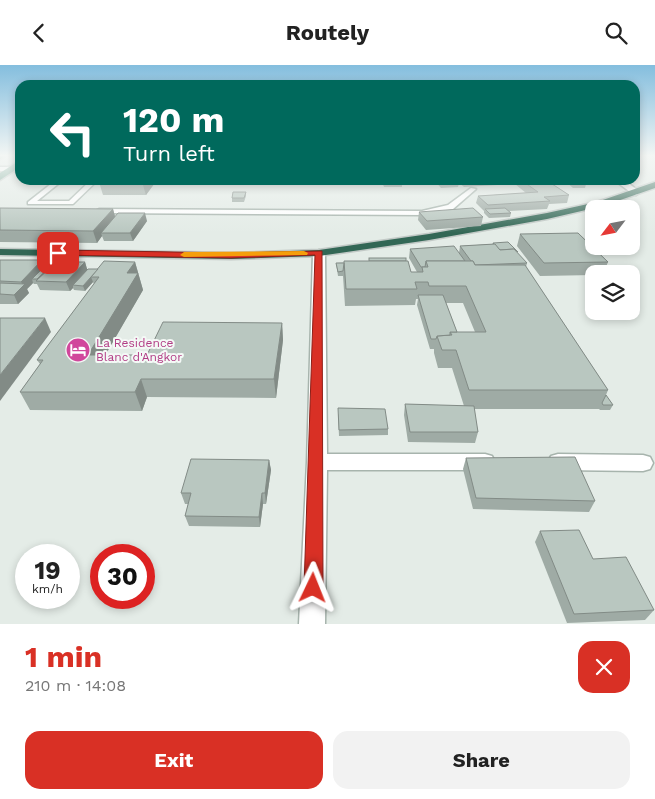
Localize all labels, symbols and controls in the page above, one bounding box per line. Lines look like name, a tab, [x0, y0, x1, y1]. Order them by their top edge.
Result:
icon: back	[25, 19, 53, 47]
icon: search	[602, 19, 630, 47]
text: Routely	[286, 20, 369, 45]
text: 120 m	[123, 99, 224, 141]
icon: left	[40, 100, 105, 165]
text: Turn left	[123, 141, 215, 166]
north arrow	[585, 200, 640, 255]
map controls	[585, 200, 640, 320]
pin	[37, 232, 79, 274]
icon: arrive	[44, 239, 72, 267]
button: layers	[585, 265, 640, 320]
place label: La Residence Blanc d'Angkor	[96, 336, 182, 364]
hotel icon: La Residence Blanc d'Angkor	[65, 337, 91, 363]
speed limit sign: 30	[90, 544, 155, 609]
text: 19	[34, 556, 61, 585]
position arrow	[286, 561, 338, 613]
text: km/h	[32, 582, 63, 596]
text: 1 min	[25, 639, 102, 674]
button: close	[578, 641, 630, 693]
text: 210 m · 14:08	[25, 676, 126, 695]
button: Exit	[25, 731, 323, 789]
button: Share	[333, 731, 630, 789]

